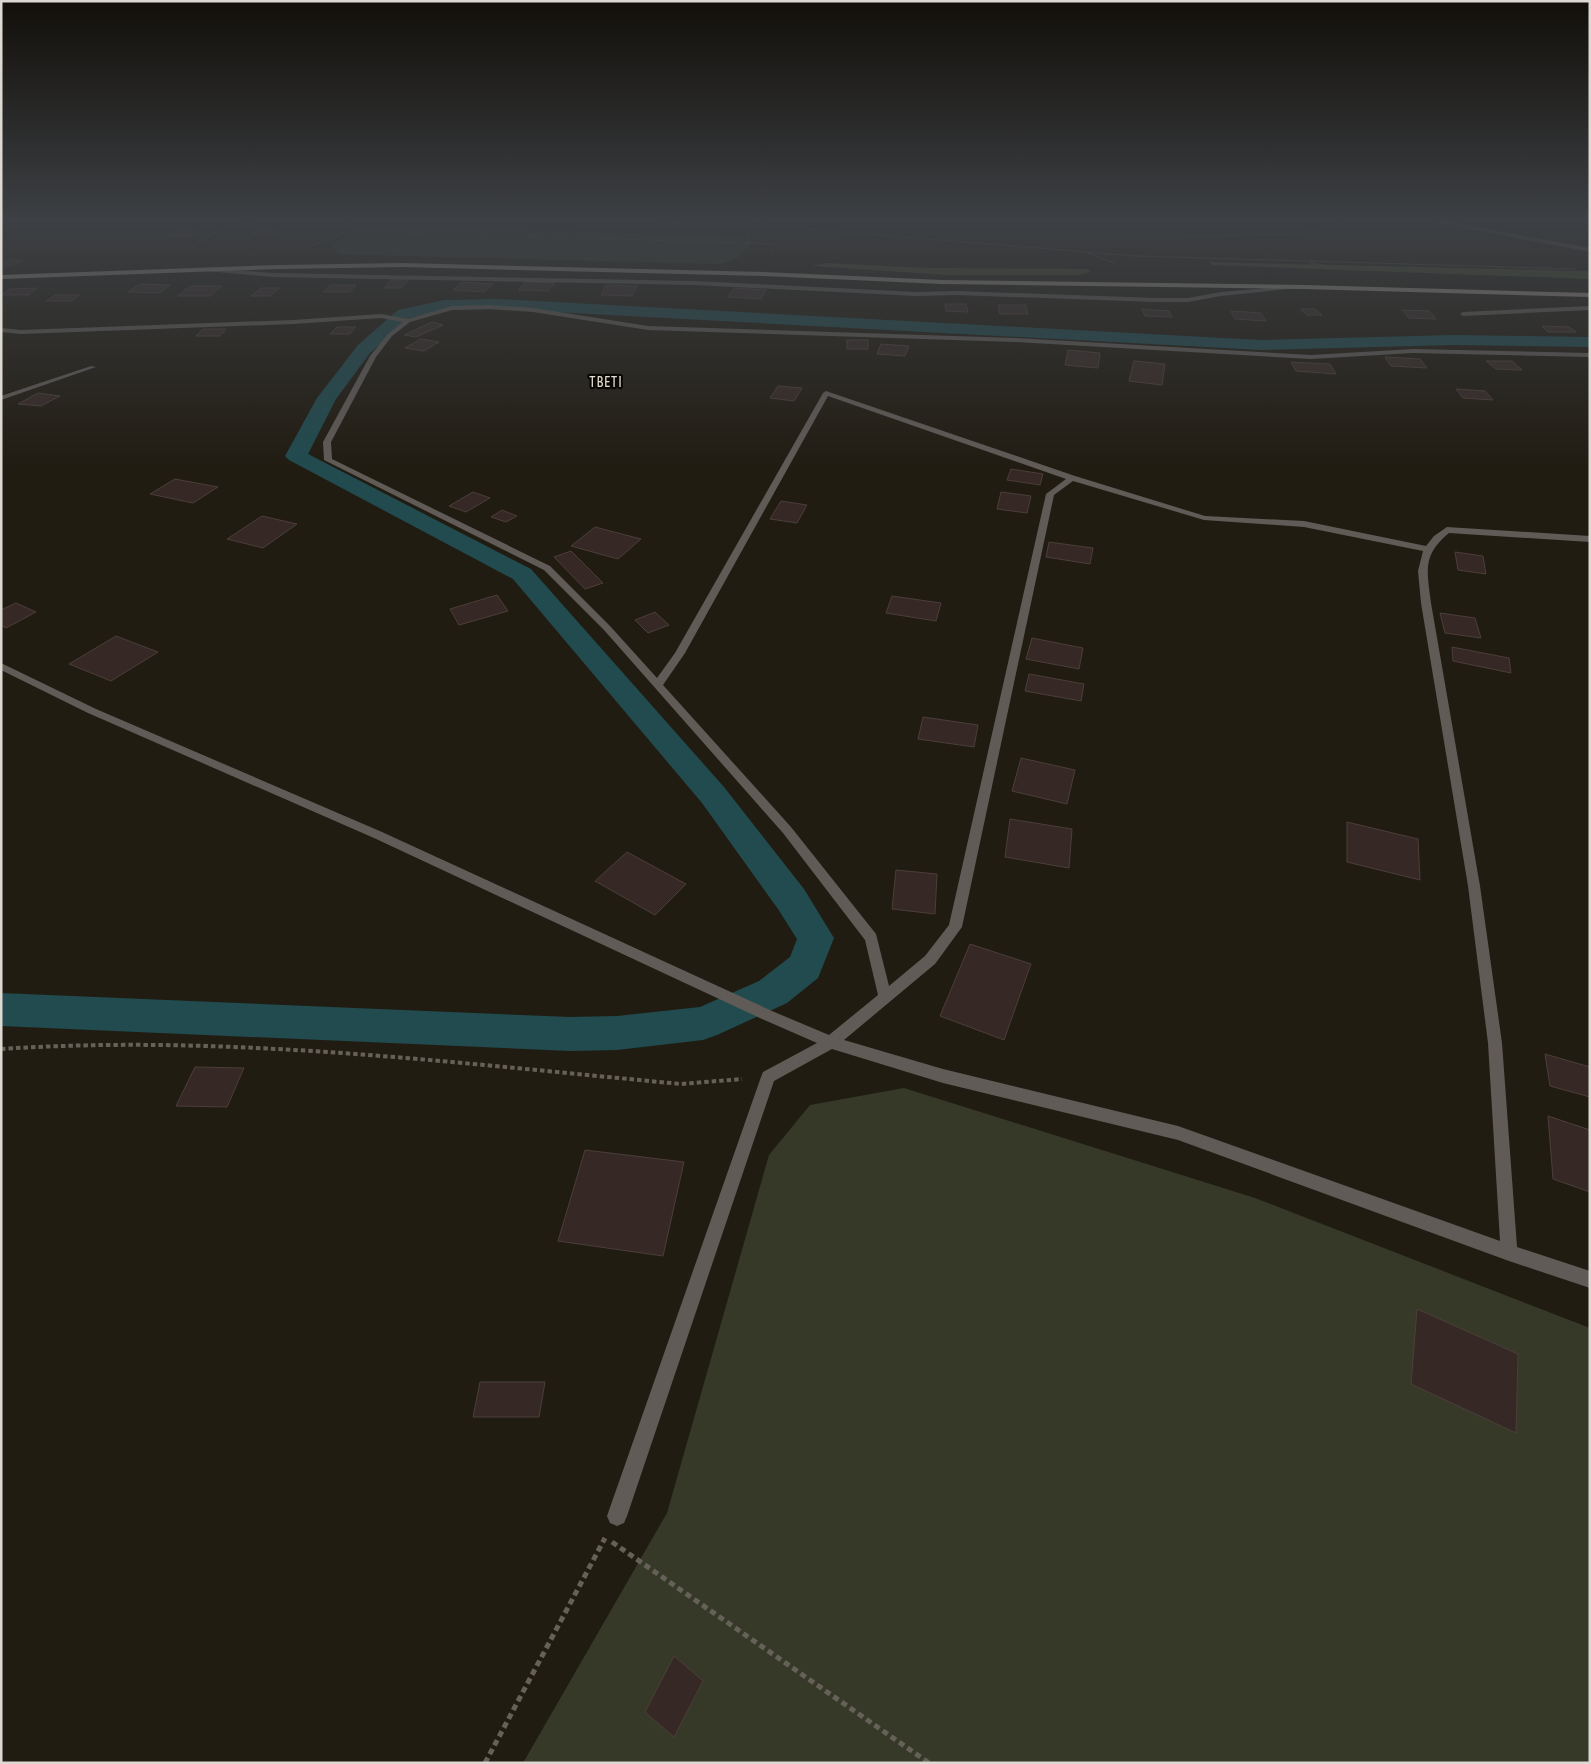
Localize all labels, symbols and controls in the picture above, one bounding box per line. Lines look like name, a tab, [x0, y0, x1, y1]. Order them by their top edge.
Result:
district label: TBETI	[589, 374, 623, 390]

